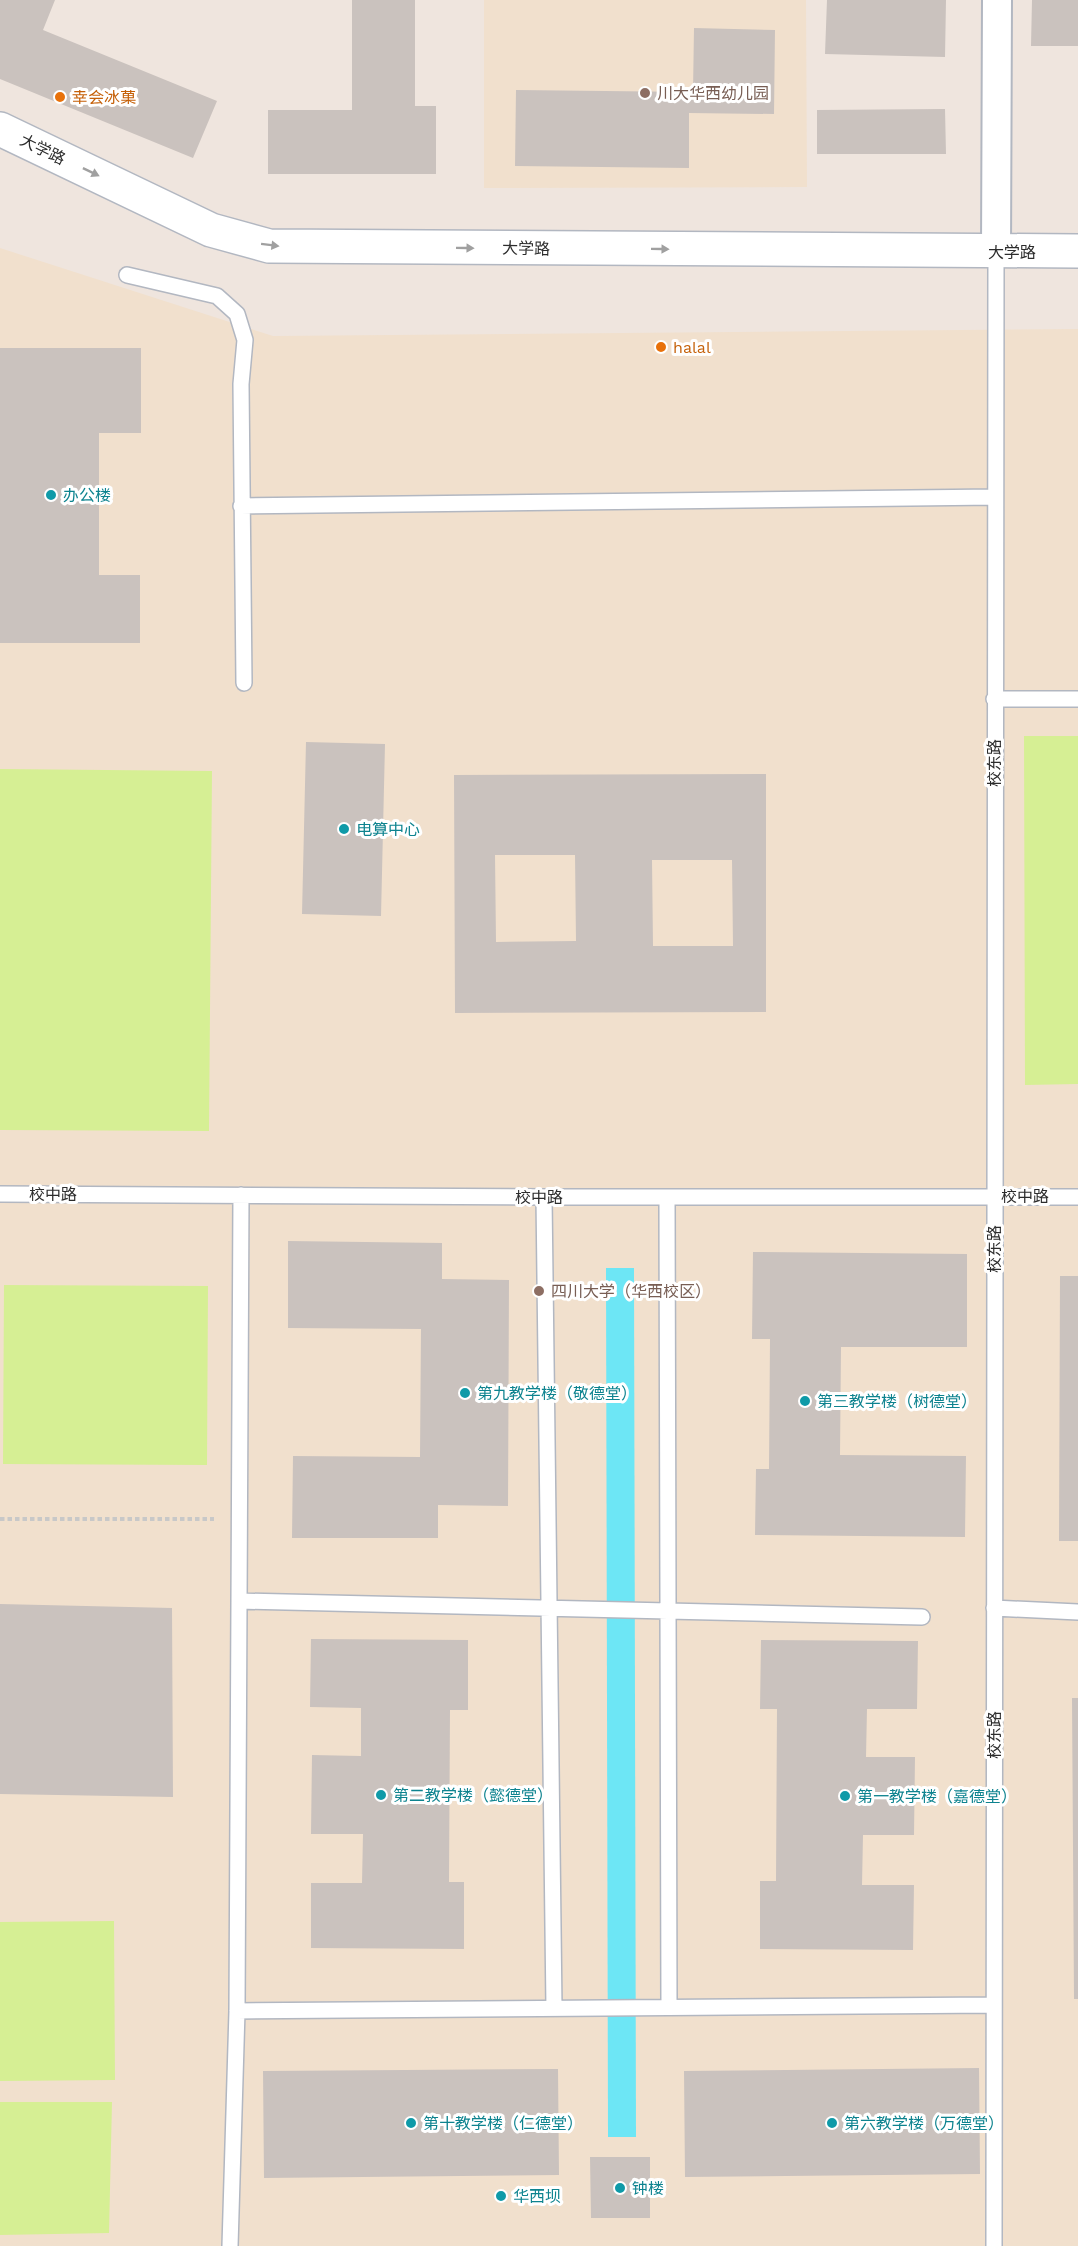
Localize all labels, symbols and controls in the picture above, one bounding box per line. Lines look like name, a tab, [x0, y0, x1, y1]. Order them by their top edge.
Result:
place label: 川大华西幼儿园	[657, 84, 769, 103]
marker: 川大华西幼儿园	[638, 86, 652, 100]
place label: 幸会冰菓	[72, 88, 136, 107]
marker: 幸会冰菓	[53, 90, 67, 104]
street label: 大学路	[17, 130, 69, 169]
one-way arrow	[82, 168, 99, 177]
street label: 大学路	[502, 239, 550, 258]
one-way arrow	[261, 240, 280, 250]
one-way arrow	[456, 243, 475, 253]
street label: 大学路	[988, 243, 1036, 262]
one-way arrow	[651, 244, 670, 254]
place label: halal	[673, 338, 711, 357]
marker: halal	[654, 340, 668, 354]
place label: 办公楼	[63, 486, 111, 505]
marker: 办公楼	[44, 488, 58, 502]
street label: 校东路	[985, 739, 1004, 787]
place label: 电算中心	[356, 820, 420, 839]
marker: 电算中心	[337, 822, 351, 836]
street label: 校中路	[29, 1185, 77, 1204]
street label: 校中路	[1001, 1187, 1049, 1206]
street label: 校中路	[515, 1188, 563, 1207]
street label: 校东路	[985, 1225, 1004, 1273]
place label: 四川大学（华西校区）	[551, 1282, 711, 1301]
marker: 四川大学（华西校区）	[532, 1284, 546, 1298]
place label: 第九教学楼（敬德堂）	[477, 1384, 637, 1403]
marker: 第九教学楼（敬德堂）	[458, 1386, 472, 1400]
place label: 第三教学楼（树德堂）	[817, 1392, 977, 1411]
marker: 第三教学楼（树德堂）	[798, 1394, 812, 1408]
street label: 校东路	[985, 1711, 1004, 1759]
place label: 第二教学楼（懿德堂）	[393, 1786, 553, 1805]
place label: 第一教学楼（嘉德堂）	[857, 1787, 1017, 1806]
marker: 第二教学楼（懿德堂）	[374, 1788, 388, 1802]
marker: 第一教学楼（嘉德堂）	[838, 1789, 852, 1803]
place label: 第十教学楼（仁德堂）	[423, 2114, 583, 2133]
place label: 第六教学楼（万德堂）	[844, 2114, 1004, 2133]
marker: 第十教学楼（仁德堂）	[404, 2116, 418, 2130]
marker: 第六教学楼（万德堂）	[825, 2116, 839, 2130]
place label: 钟楼	[632, 2179, 664, 2198]
marker: 钟楼	[613, 2181, 627, 2195]
place label: 华西坝	[513, 2187, 561, 2206]
marker: 华西坝	[494, 2189, 508, 2203]

